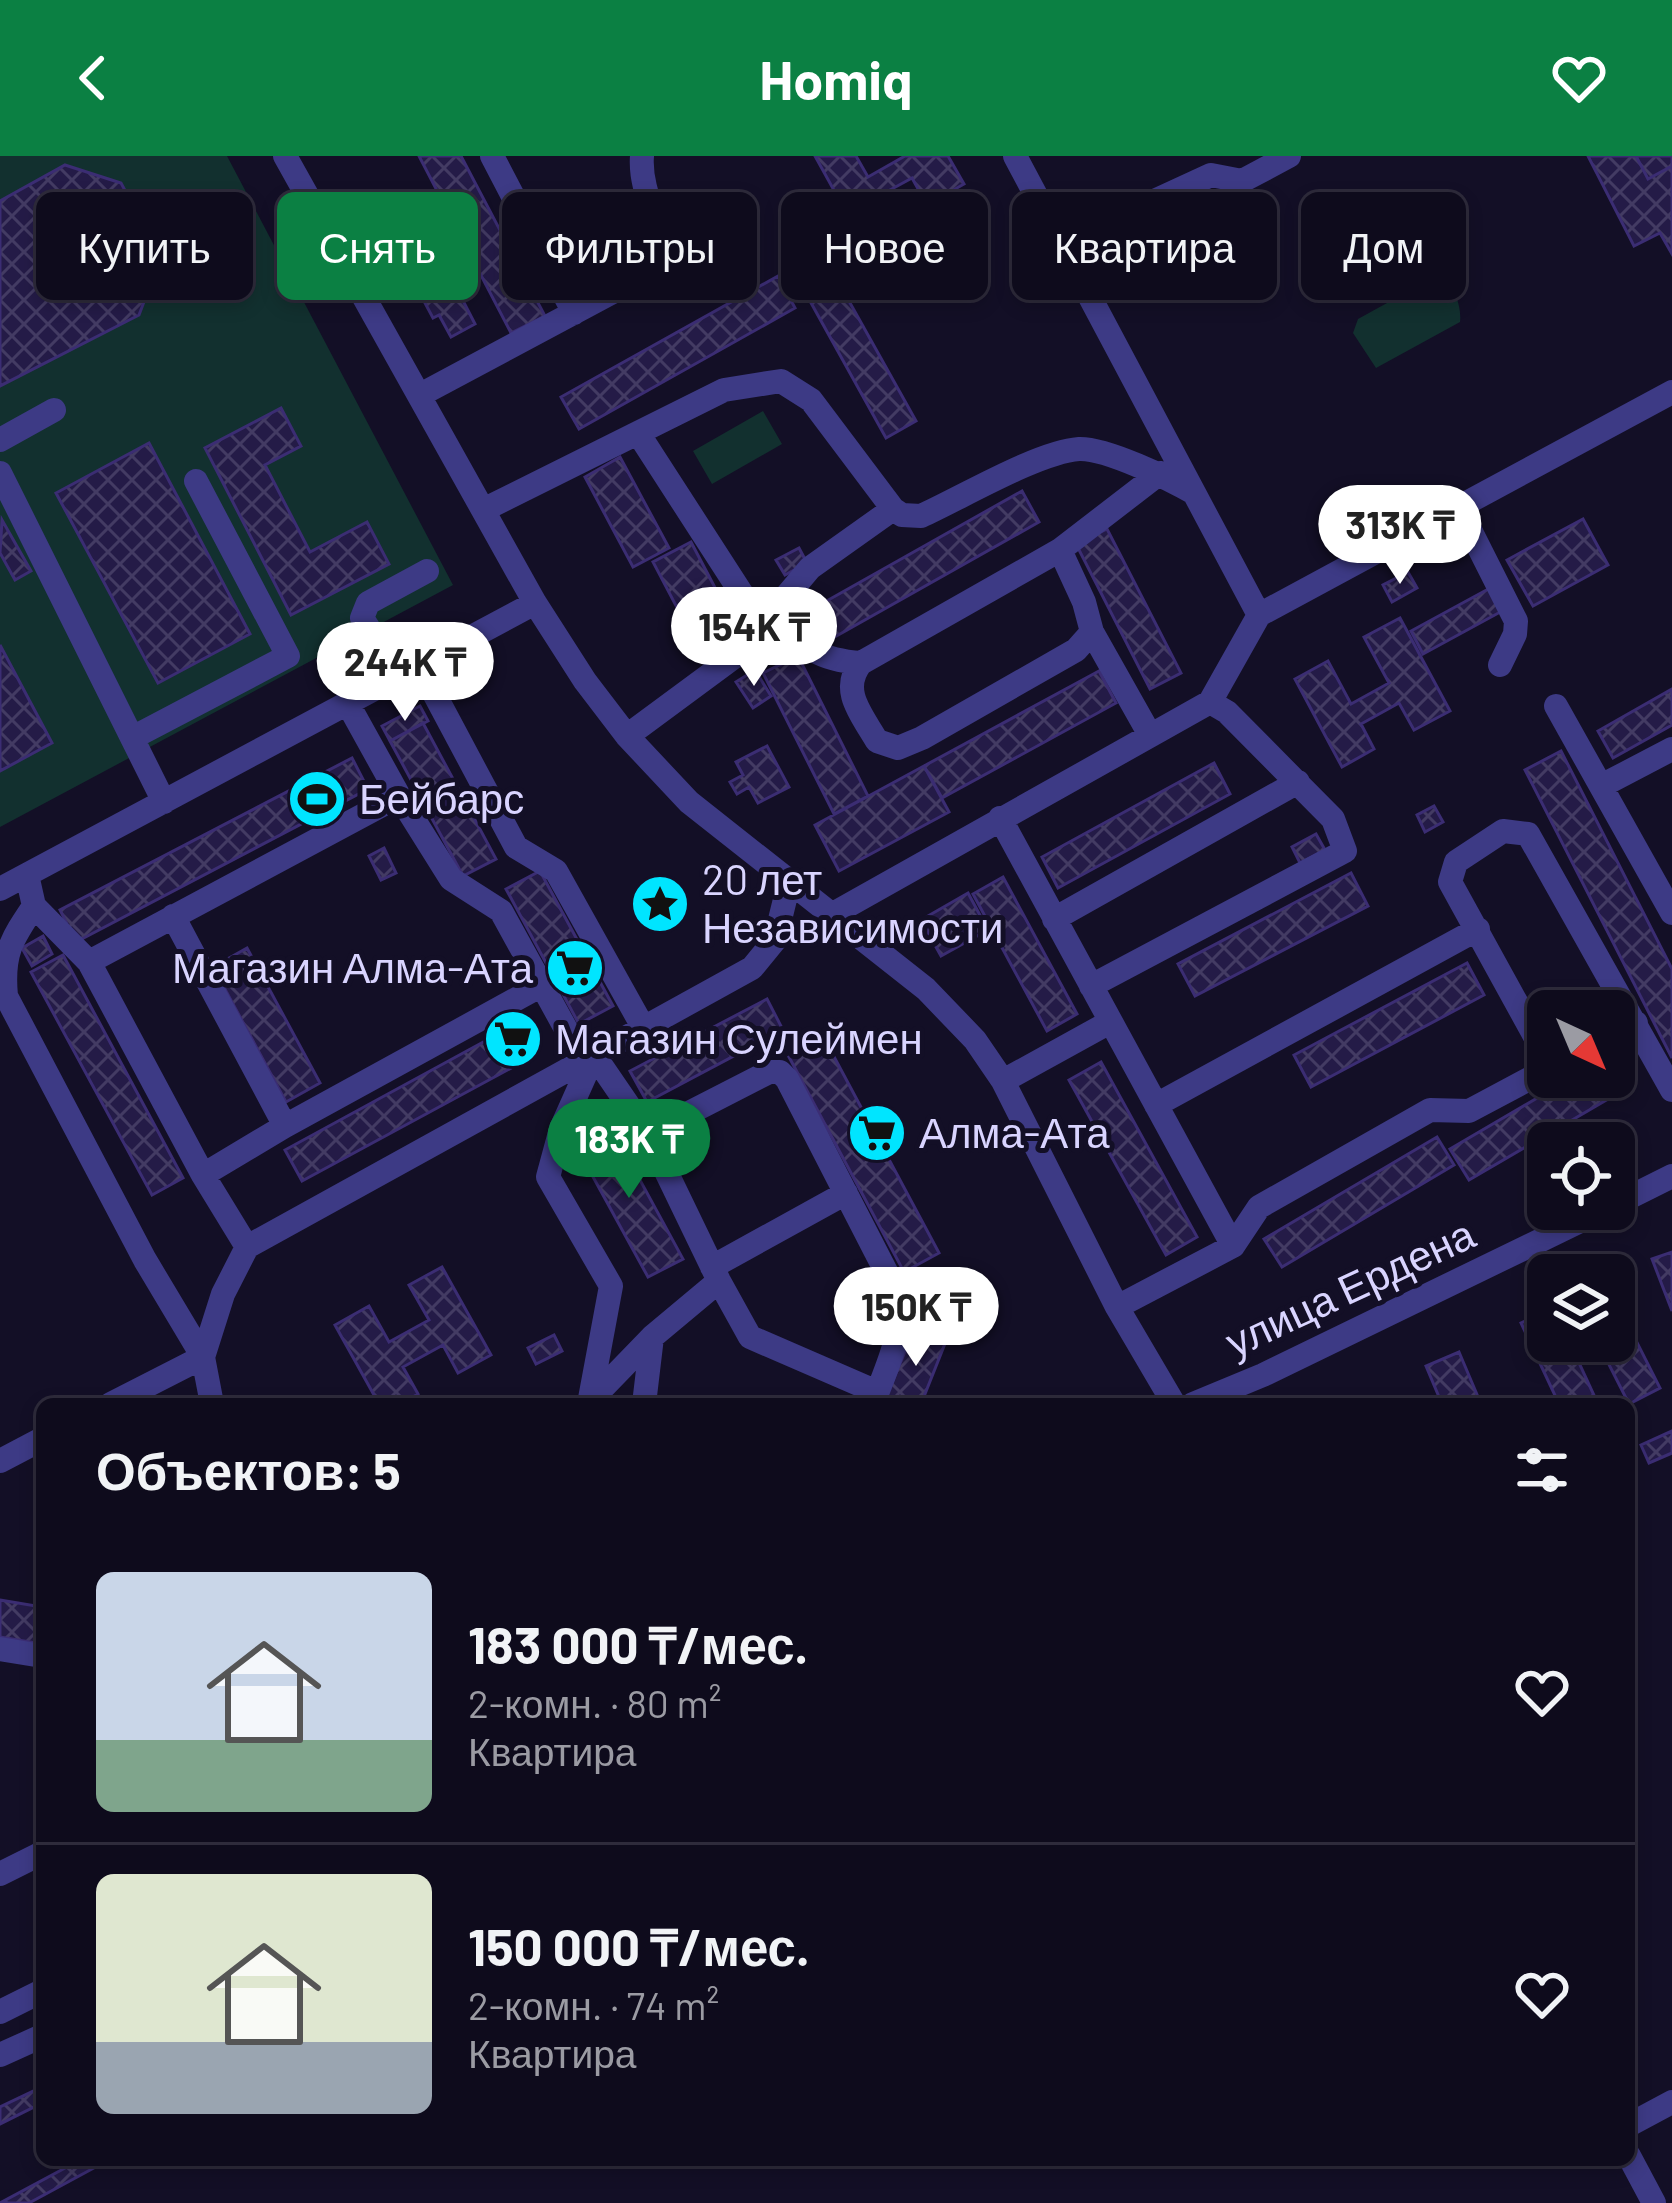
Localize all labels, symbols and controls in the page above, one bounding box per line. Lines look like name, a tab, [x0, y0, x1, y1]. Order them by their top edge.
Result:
icon: back	[60, 45, 126, 111]
icon: heart	[1546, 45, 1612, 111]
text: Homiq	[759, 46, 913, 111]
chip: Купить	[36, 192, 253, 300]
chip: Снять	[277, 192, 478, 300]
chip: Фильтры	[502, 192, 757, 300]
chip: Новое	[781, 192, 988, 300]
chip: Квартира	[1012, 192, 1277, 300]
chip: Дом	[1301, 192, 1466, 300]
pin: 313K ₸	[1302, 485, 1498, 587]
text: 313K ₸	[1345, 500, 1455, 547]
pin: 154K ₸	[656, 587, 852, 689]
text: 154K ₸	[698, 602, 810, 649]
pin: 244K ₸	[307, 622, 503, 724]
text: 244K ₸	[344, 637, 466, 684]
sports icon: Бейбарс	[286, 768, 348, 830]
place label: Бейбарс	[359, 772, 524, 823]
place label: 20 лет Независимости	[702, 853, 1004, 951]
place icon: 20 лет Независимости	[629, 873, 691, 935]
supermarket icon: Магазин Алма-Ата	[544, 937, 606, 999]
place label: Магазин Алма-Ата	[172, 941, 534, 991]
north arrow	[1527, 990, 1635, 1098]
map controls	[1527, 990, 1635, 1362]
supermarket icon: Магазин Сулеймен	[482, 1008, 544, 1070]
place label: Магазин Сулеймен	[555, 1012, 923, 1063]
pin: 183K ₸	[531, 1099, 727, 1201]
supermarket icon: Алма-Ата	[846, 1102, 908, 1164]
place label: Алма-Ата	[919, 1106, 1110, 1156]
text: 183K ₸	[574, 1114, 684, 1161]
button: locate	[1527, 1122, 1635, 1230]
street label: улица Ердена	[1217, 1206, 1482, 1367]
button: layers	[1527, 1254, 1635, 1362]
pin: 150K ₸	[818, 1267, 1014, 1369]
text: 150K ₸	[861, 1282, 971, 1329]
icon: filters	[1509, 1437, 1575, 1503]
text: Объектов: 5	[96, 1439, 401, 1500]
text: 183 000 ₸/мес.	[468, 1613, 808, 1674]
icon: home	[192, 1620, 336, 1764]
icon: heart	[1509, 1659, 1575, 1725]
text: 2-комн. · 80 m²	[468, 1679, 722, 1726]
text: Квартира	[468, 1727, 637, 1774]
text: 150 000 ₸/мес.	[468, 1915, 810, 1976]
icon: home	[192, 1922, 336, 2066]
icon: heart	[1509, 1961, 1575, 2027]
text: 2-комн. · 74 m²	[468, 1981, 719, 2028]
text: Квартира	[468, 2029, 637, 2076]

